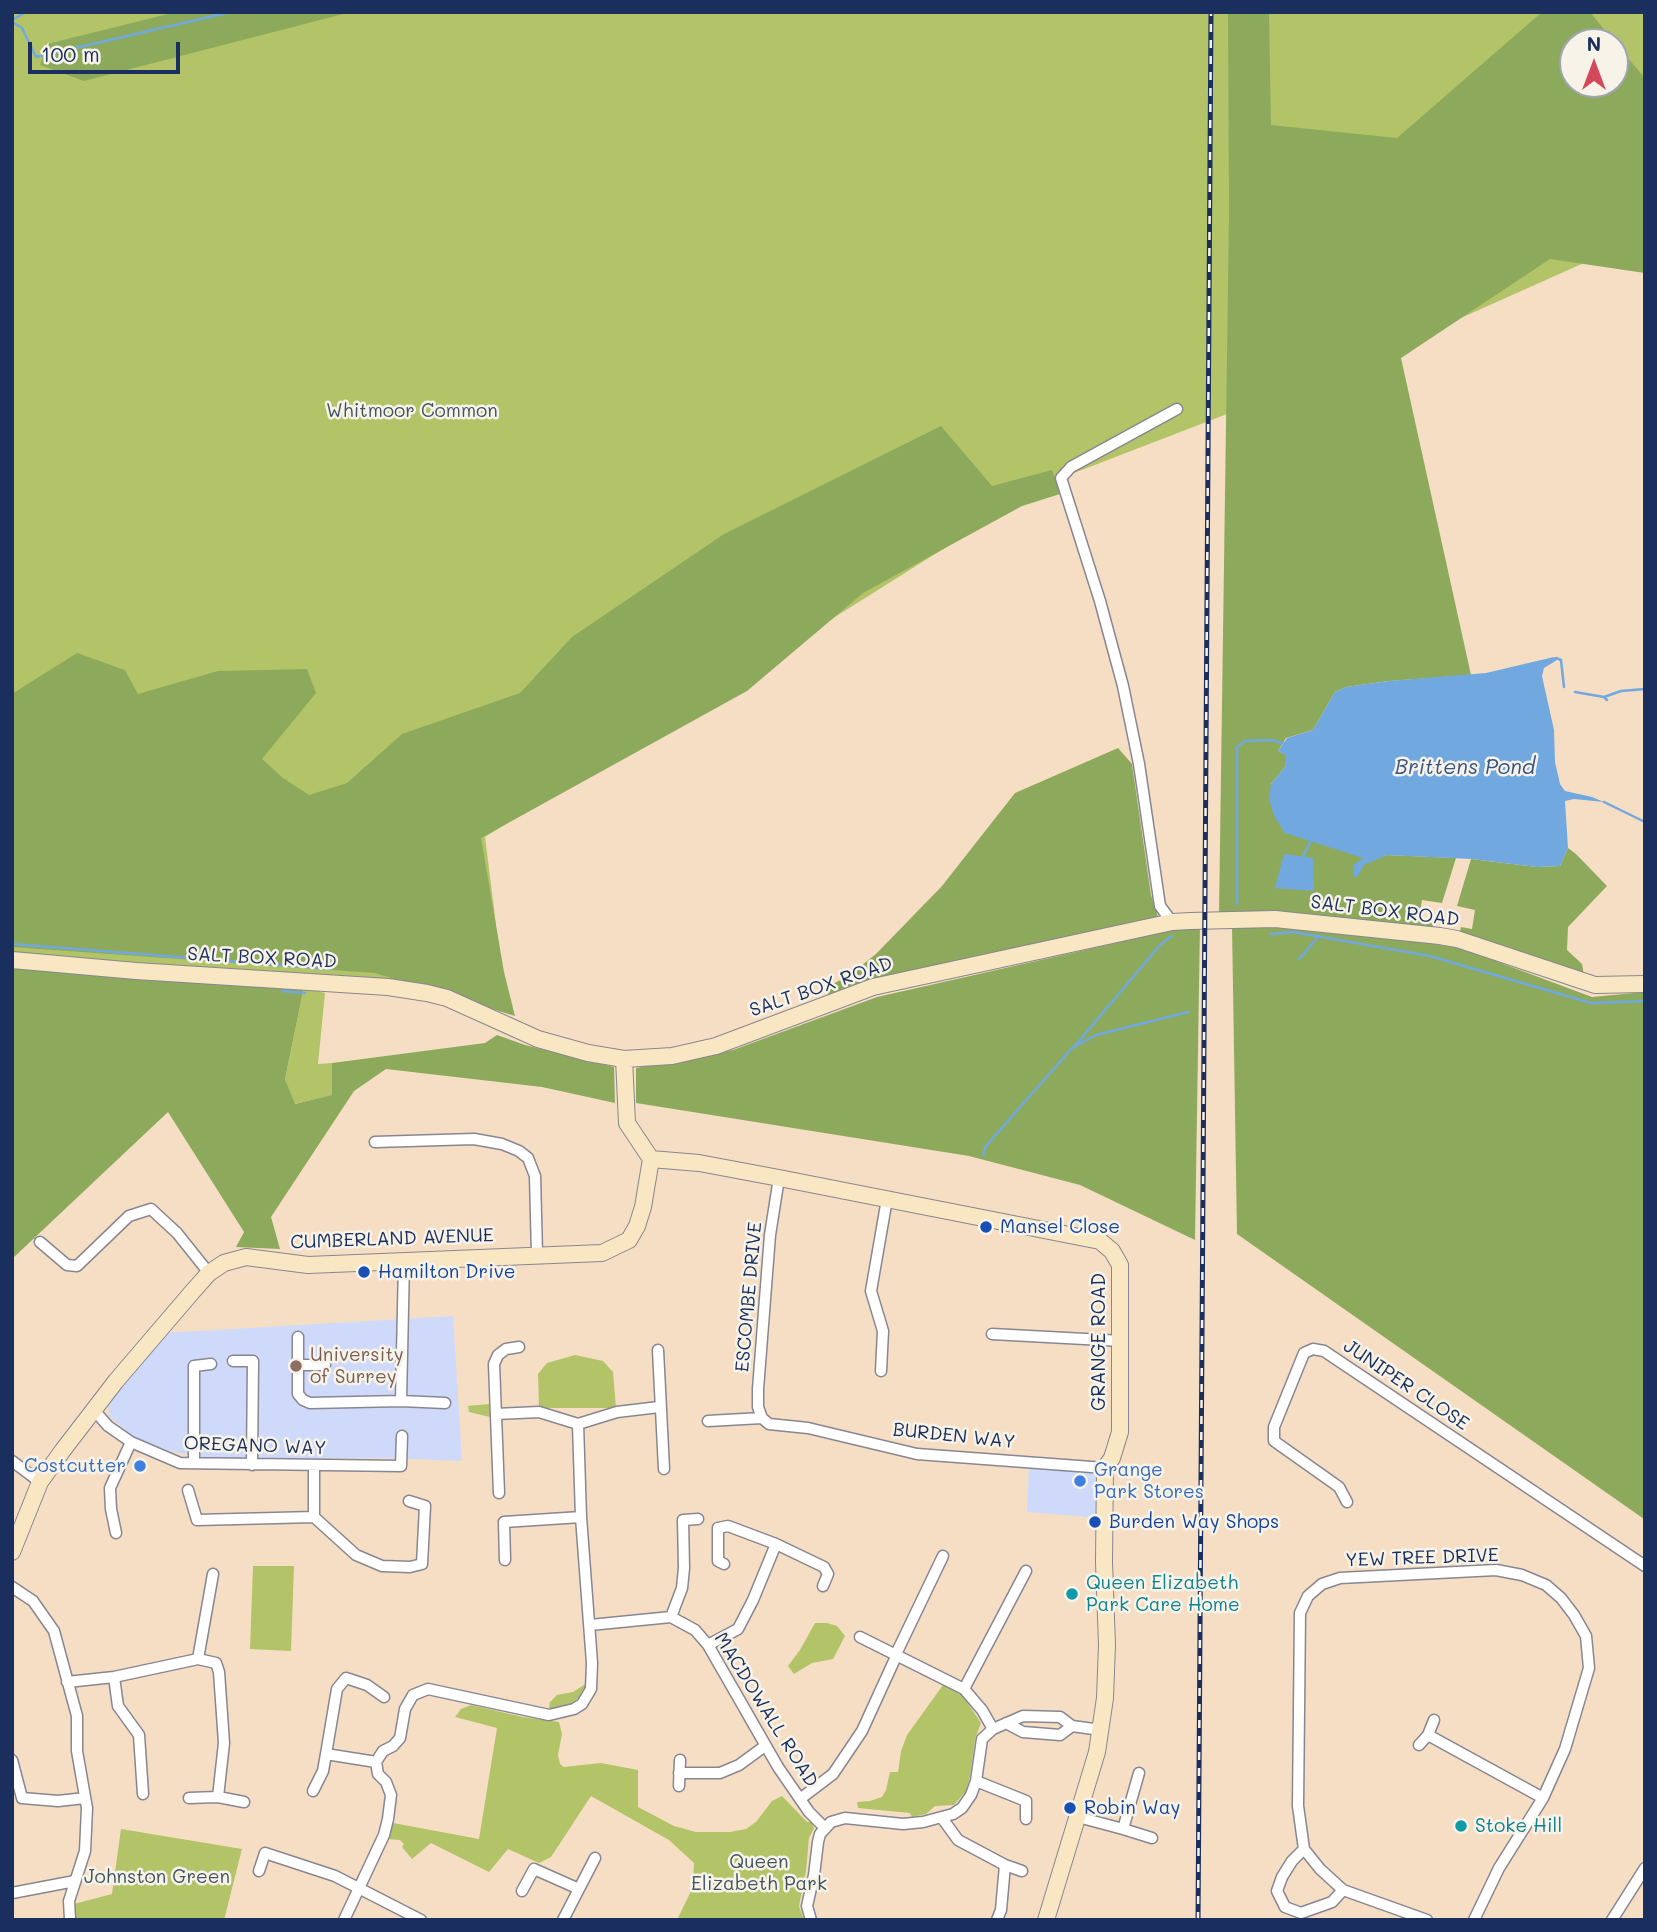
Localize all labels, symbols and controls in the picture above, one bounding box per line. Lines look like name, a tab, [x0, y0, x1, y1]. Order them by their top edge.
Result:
scale bar	[32, 28, 184, 72]
north arrow	[1559, 28, 1629, 98]
text: N	[1587, 31, 1601, 56]
text: 100 m	[41, 40, 100, 67]
park label: Whitmoor Common	[326, 400, 498, 422]
water label: Brittens Pond	[1395, 755, 1535, 781]
street label: SALT BOX ROAD	[1309, 891, 1461, 931]
street label: SALT BOX ROAD	[187, 943, 337, 973]
street label: SALT BOX ROAD	[747, 952, 895, 1022]
place label: Mansel Close	[1000, 1216, 1120, 1238]
marker: Mansel Close	[978, 1219, 994, 1235]
street label: ESCOMBE DRIVE	[731, 1221, 767, 1373]
street label: CUMBERLAND AVENUE	[290, 1224, 494, 1254]
place label: Hamilton Drive	[378, 1261, 516, 1283]
marker: Hamilton Drive	[356, 1264, 372, 1280]
street label: GRANGE ROAD	[1088, 1273, 1110, 1411]
street label: JUNIPER CLOSE	[1339, 1335, 1473, 1435]
place label: University of Surrey	[310, 1344, 404, 1388]
marker: University of Surrey	[288, 1358, 304, 1374]
street label: BURDEN WAY	[892, 1418, 1016, 1454]
street label: OREGANO WAY	[183, 1432, 327, 1460]
place label: Costcutter	[24, 1455, 126, 1477]
marker: Costcutter	[132, 1458, 148, 1474]
place label: Grange Park Stores	[1094, 1459, 1204, 1503]
marker: Grange Park Stores	[1072, 1473, 1088, 1489]
place label: Burden Way Shops	[1109, 1511, 1279, 1533]
marker: Burden Way Shops	[1087, 1514, 1103, 1530]
street label: YEW TREE DRIVE	[1345, 1544, 1499, 1572]
place label: Queen Elizabeth Park Care Home	[1086, 1572, 1240, 1616]
marker: Queen Elizabeth Park Care Home	[1064, 1586, 1080, 1602]
street label: MACDOWALL ROAD	[709, 1628, 823, 1792]
place label: Robin Way	[1084, 1797, 1180, 1819]
marker: Robin Way	[1062, 1800, 1078, 1816]
place label: Stoke Hill	[1475, 1815, 1562, 1837]
marker: Stoke Hill	[1453, 1818, 1469, 1834]
park label: Queen Elizabeth Park	[691, 1851, 827, 1895]
park label: Johnston Green	[84, 1866, 230, 1888]

